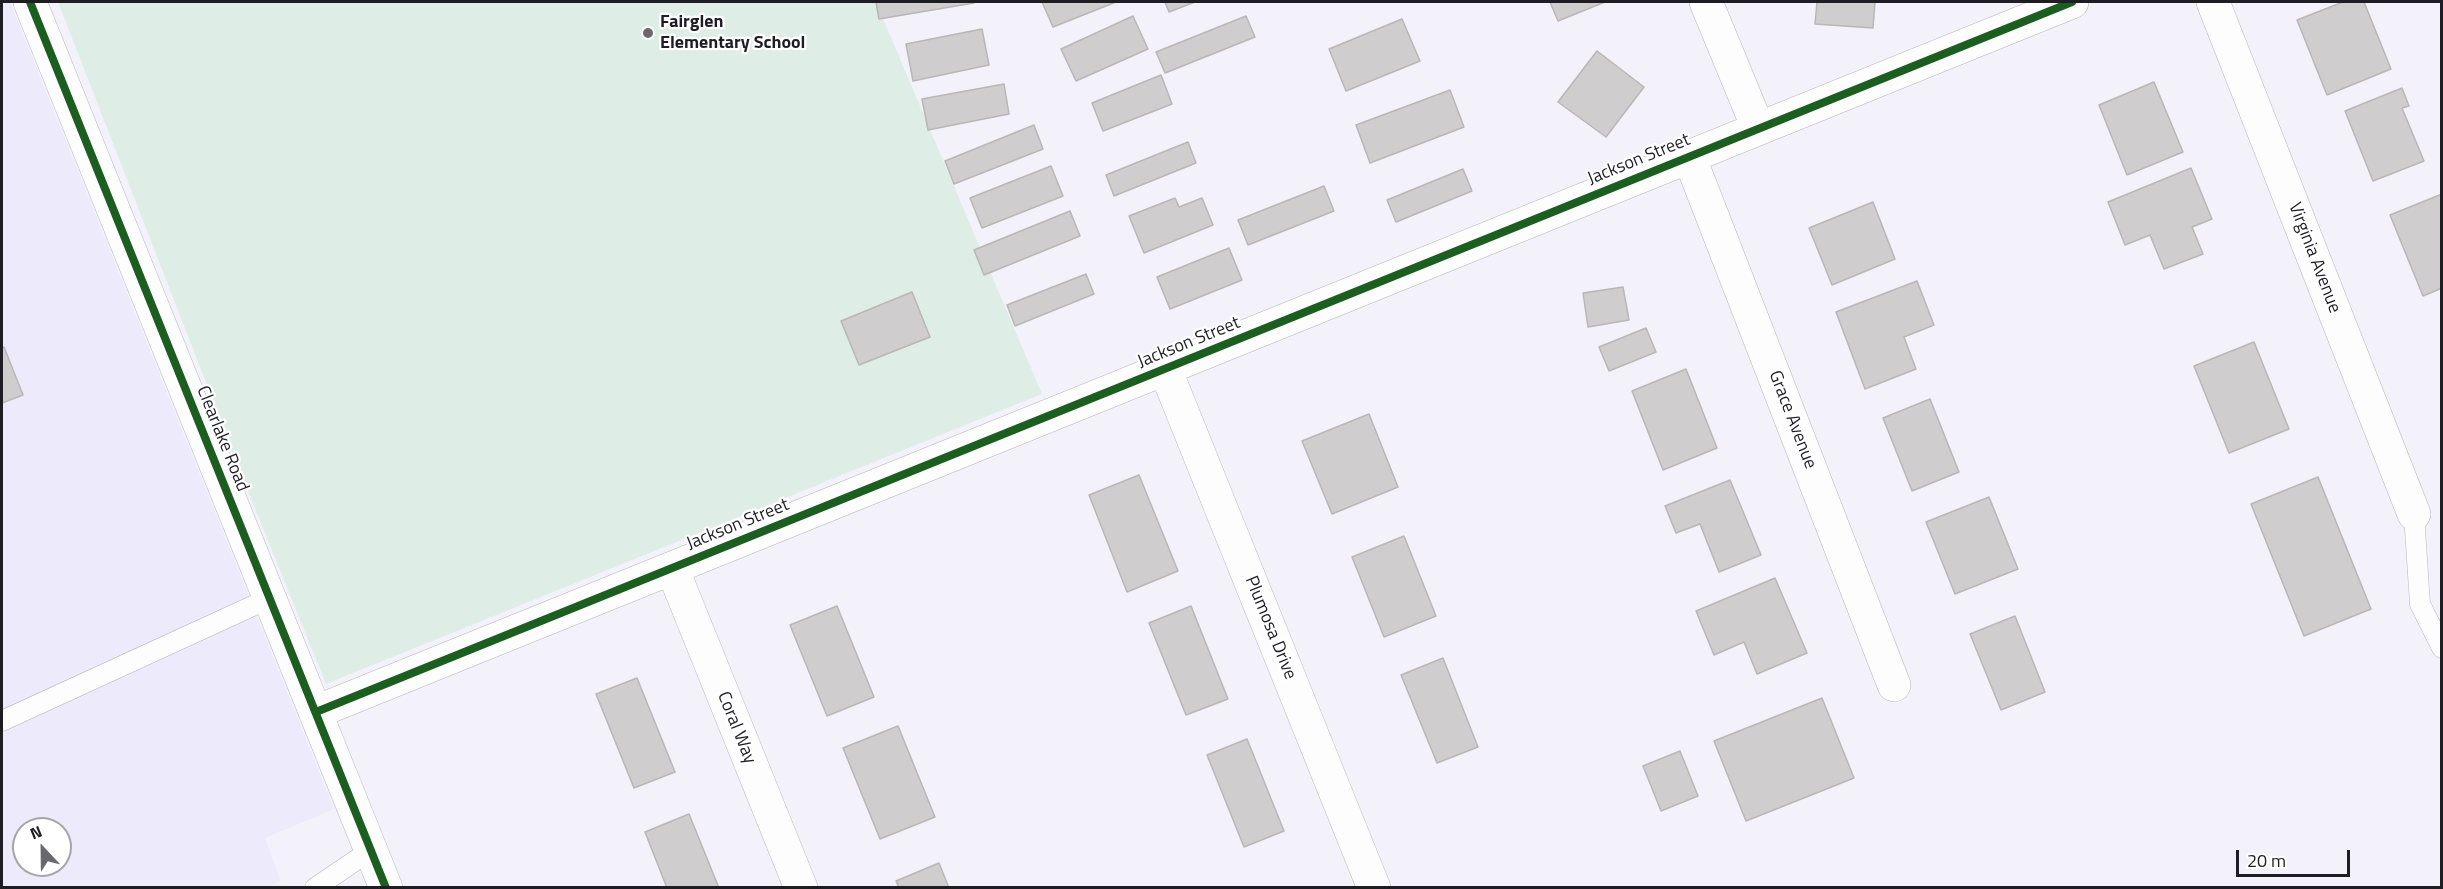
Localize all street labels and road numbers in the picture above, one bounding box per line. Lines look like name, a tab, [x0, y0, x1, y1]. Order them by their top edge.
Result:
street label: Jackson Street	[1585, 130, 1693, 190]
street label: Virginia Avenue	[2283, 200, 2345, 316]
street label: Jackson Street	[1135, 313, 1243, 373]
street label: Grace Avenue	[1763, 368, 1821, 472]
street label: Clearlake Road	[191, 383, 253, 495]
street label: Jackson Street	[684, 495, 792, 555]
street label: Plumosa Drive	[1239, 573, 1301, 683]
street label: Coral Way	[712, 689, 760, 767]

